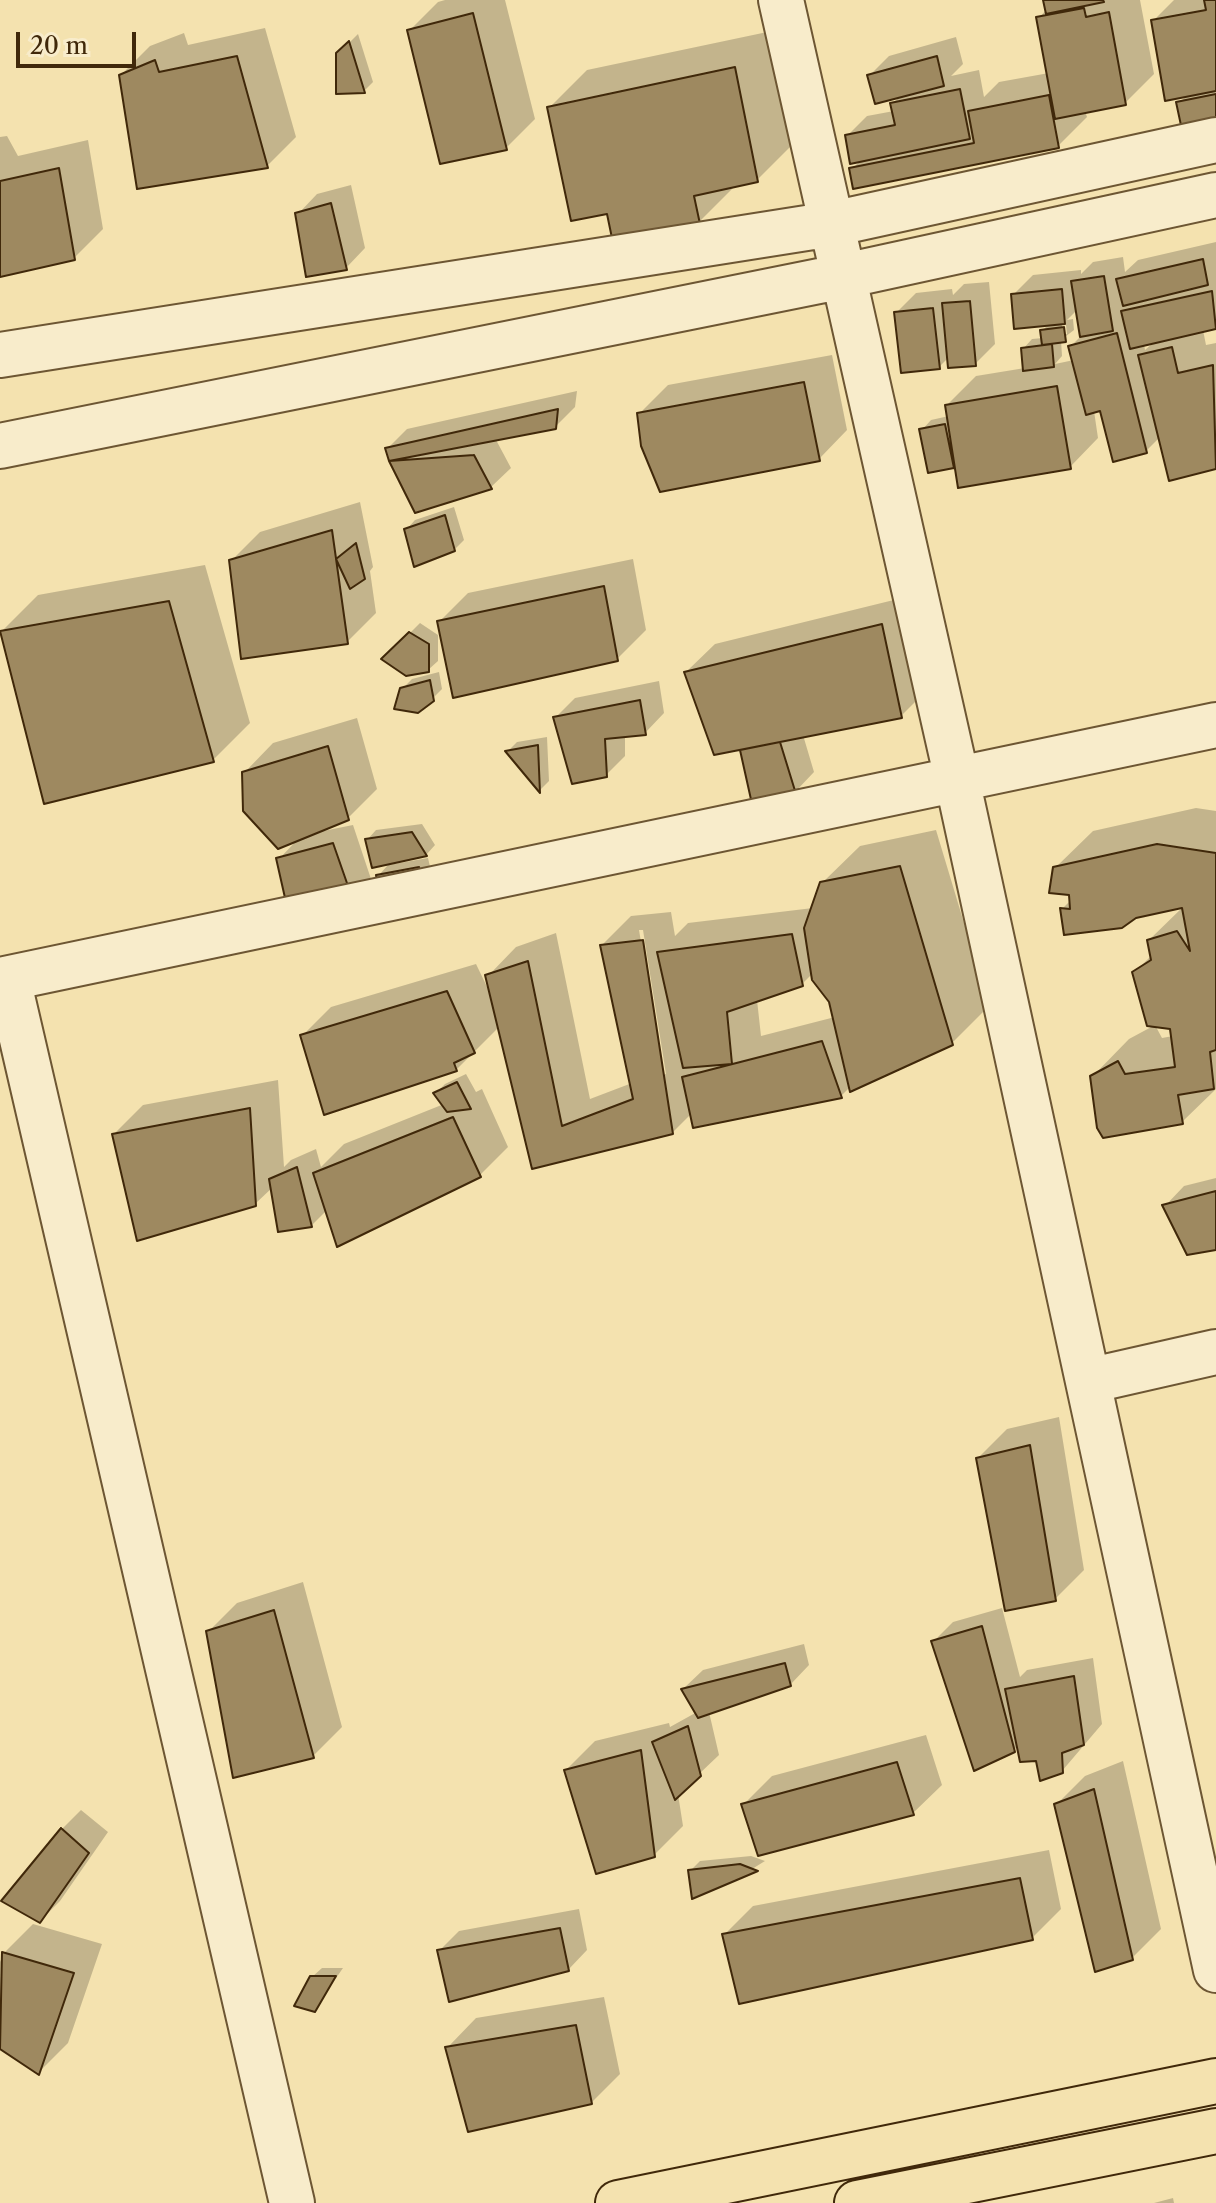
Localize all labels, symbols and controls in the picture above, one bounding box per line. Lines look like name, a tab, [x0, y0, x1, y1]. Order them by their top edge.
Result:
scale bar	[20, 16, 140, 66]
text: 20 m	[30, 31, 88, 60]

